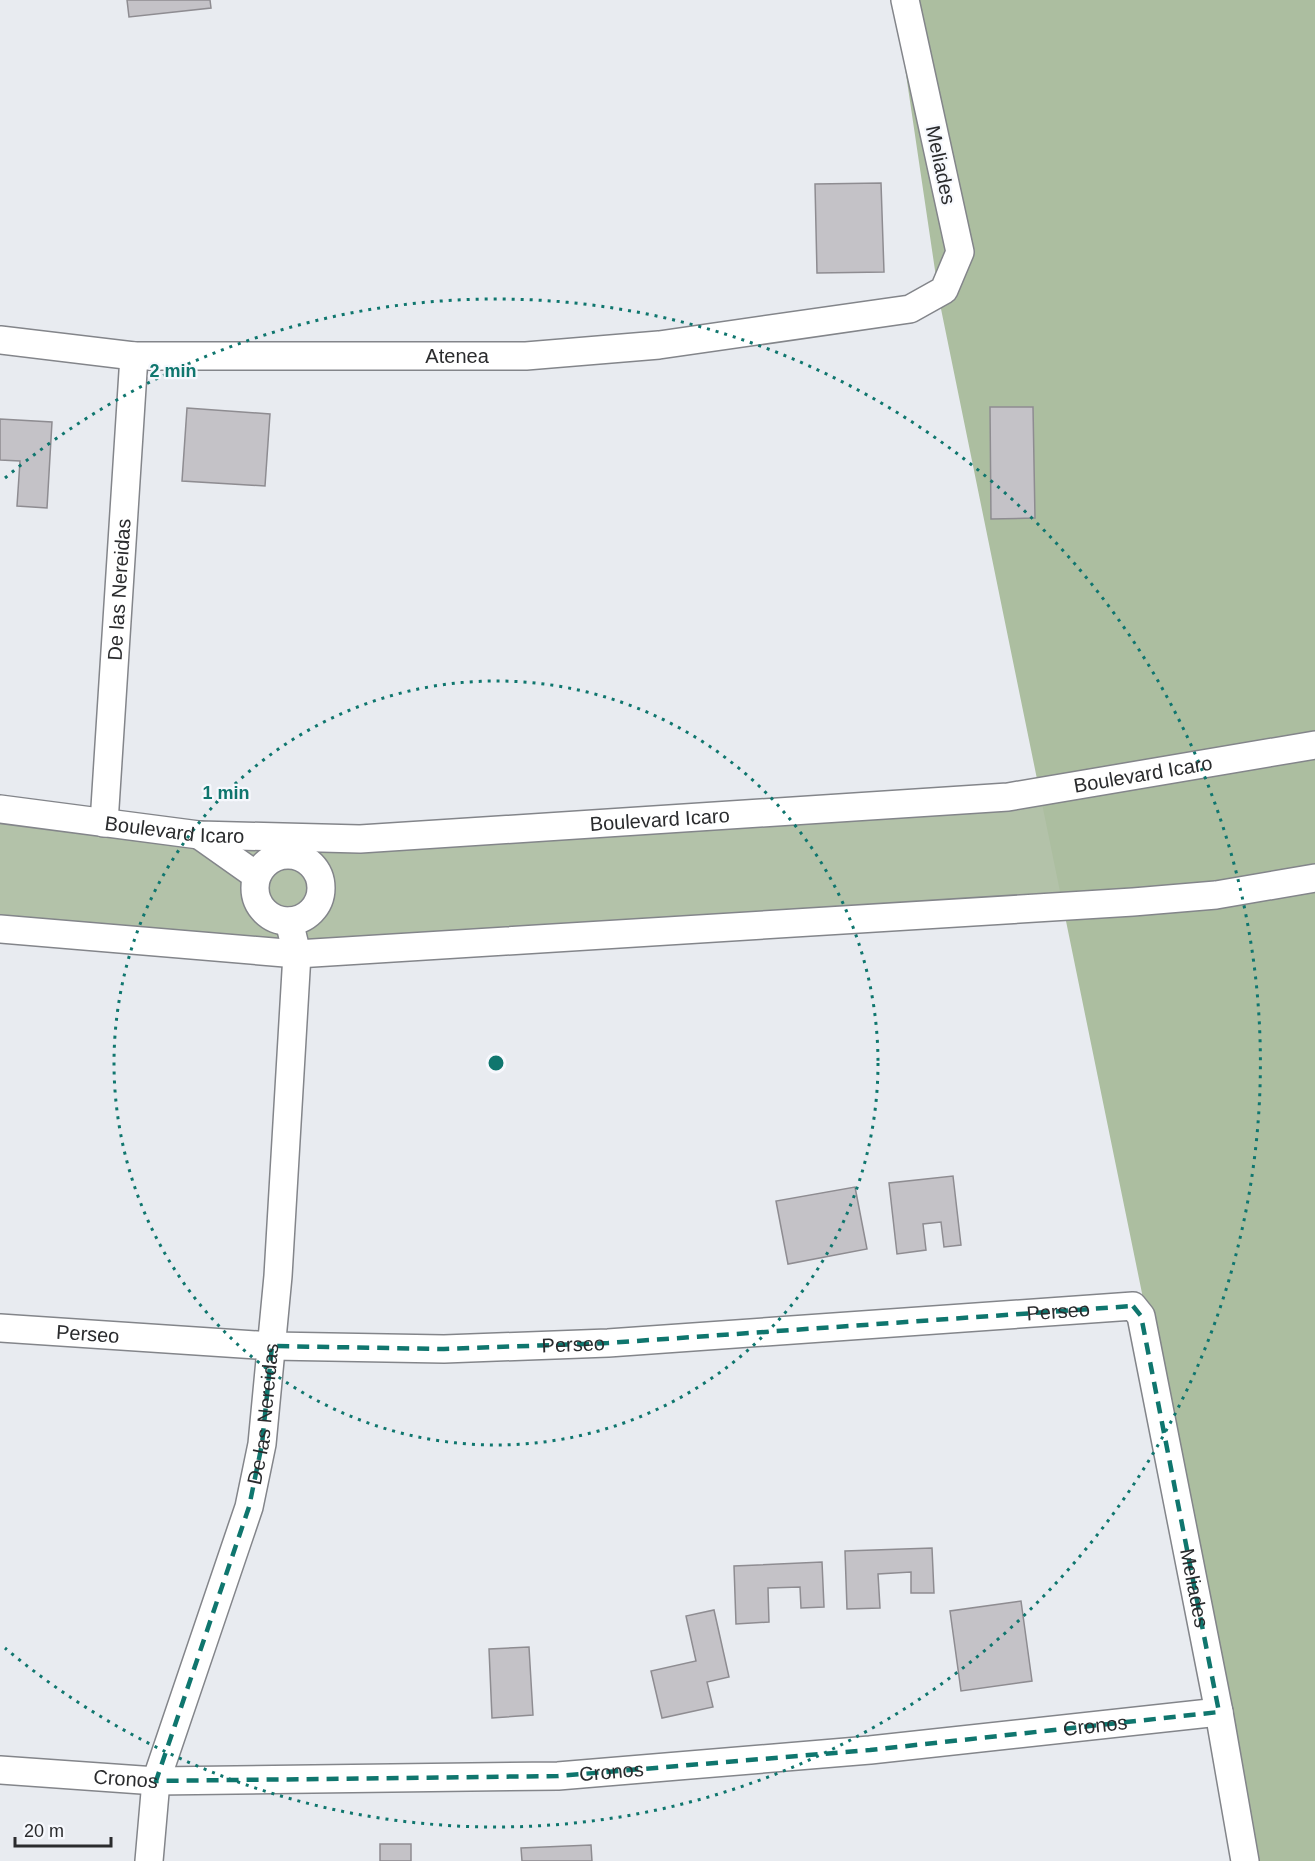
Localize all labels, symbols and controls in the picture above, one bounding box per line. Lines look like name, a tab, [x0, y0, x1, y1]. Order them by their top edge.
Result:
street label: Meliades	[922, 124, 960, 206]
street label: Atenea	[425, 345, 490, 367]
text: 2 min	[149, 361, 197, 381]
street label: De las Nereidas	[103, 518, 135, 661]
street label: Boulevard Icaro	[1072, 752, 1214, 797]
text: 1 min	[202, 783, 250, 803]
street label: Boulevard Icaro	[589, 804, 730, 835]
street label: Boulevard Icaro	[104, 812, 245, 847]
centre of rings	[486, 1053, 506, 1073]
street label: Perseo	[1026, 1298, 1091, 1324]
street label: Perseo	[55, 1321, 120, 1347]
street label: Perseo	[541, 1332, 605, 1356]
street label: De las Nereidas	[243, 1342, 283, 1487]
street label: Meliades	[1176, 1547, 1213, 1629]
street label: Cronos	[1062, 1711, 1128, 1740]
street label: Cronos	[578, 1758, 644, 1785]
street label: Cronos	[93, 1766, 159, 1792]
scale bar	[15, 1810, 111, 1848]
text: 20 m	[24, 1821, 64, 1841]

